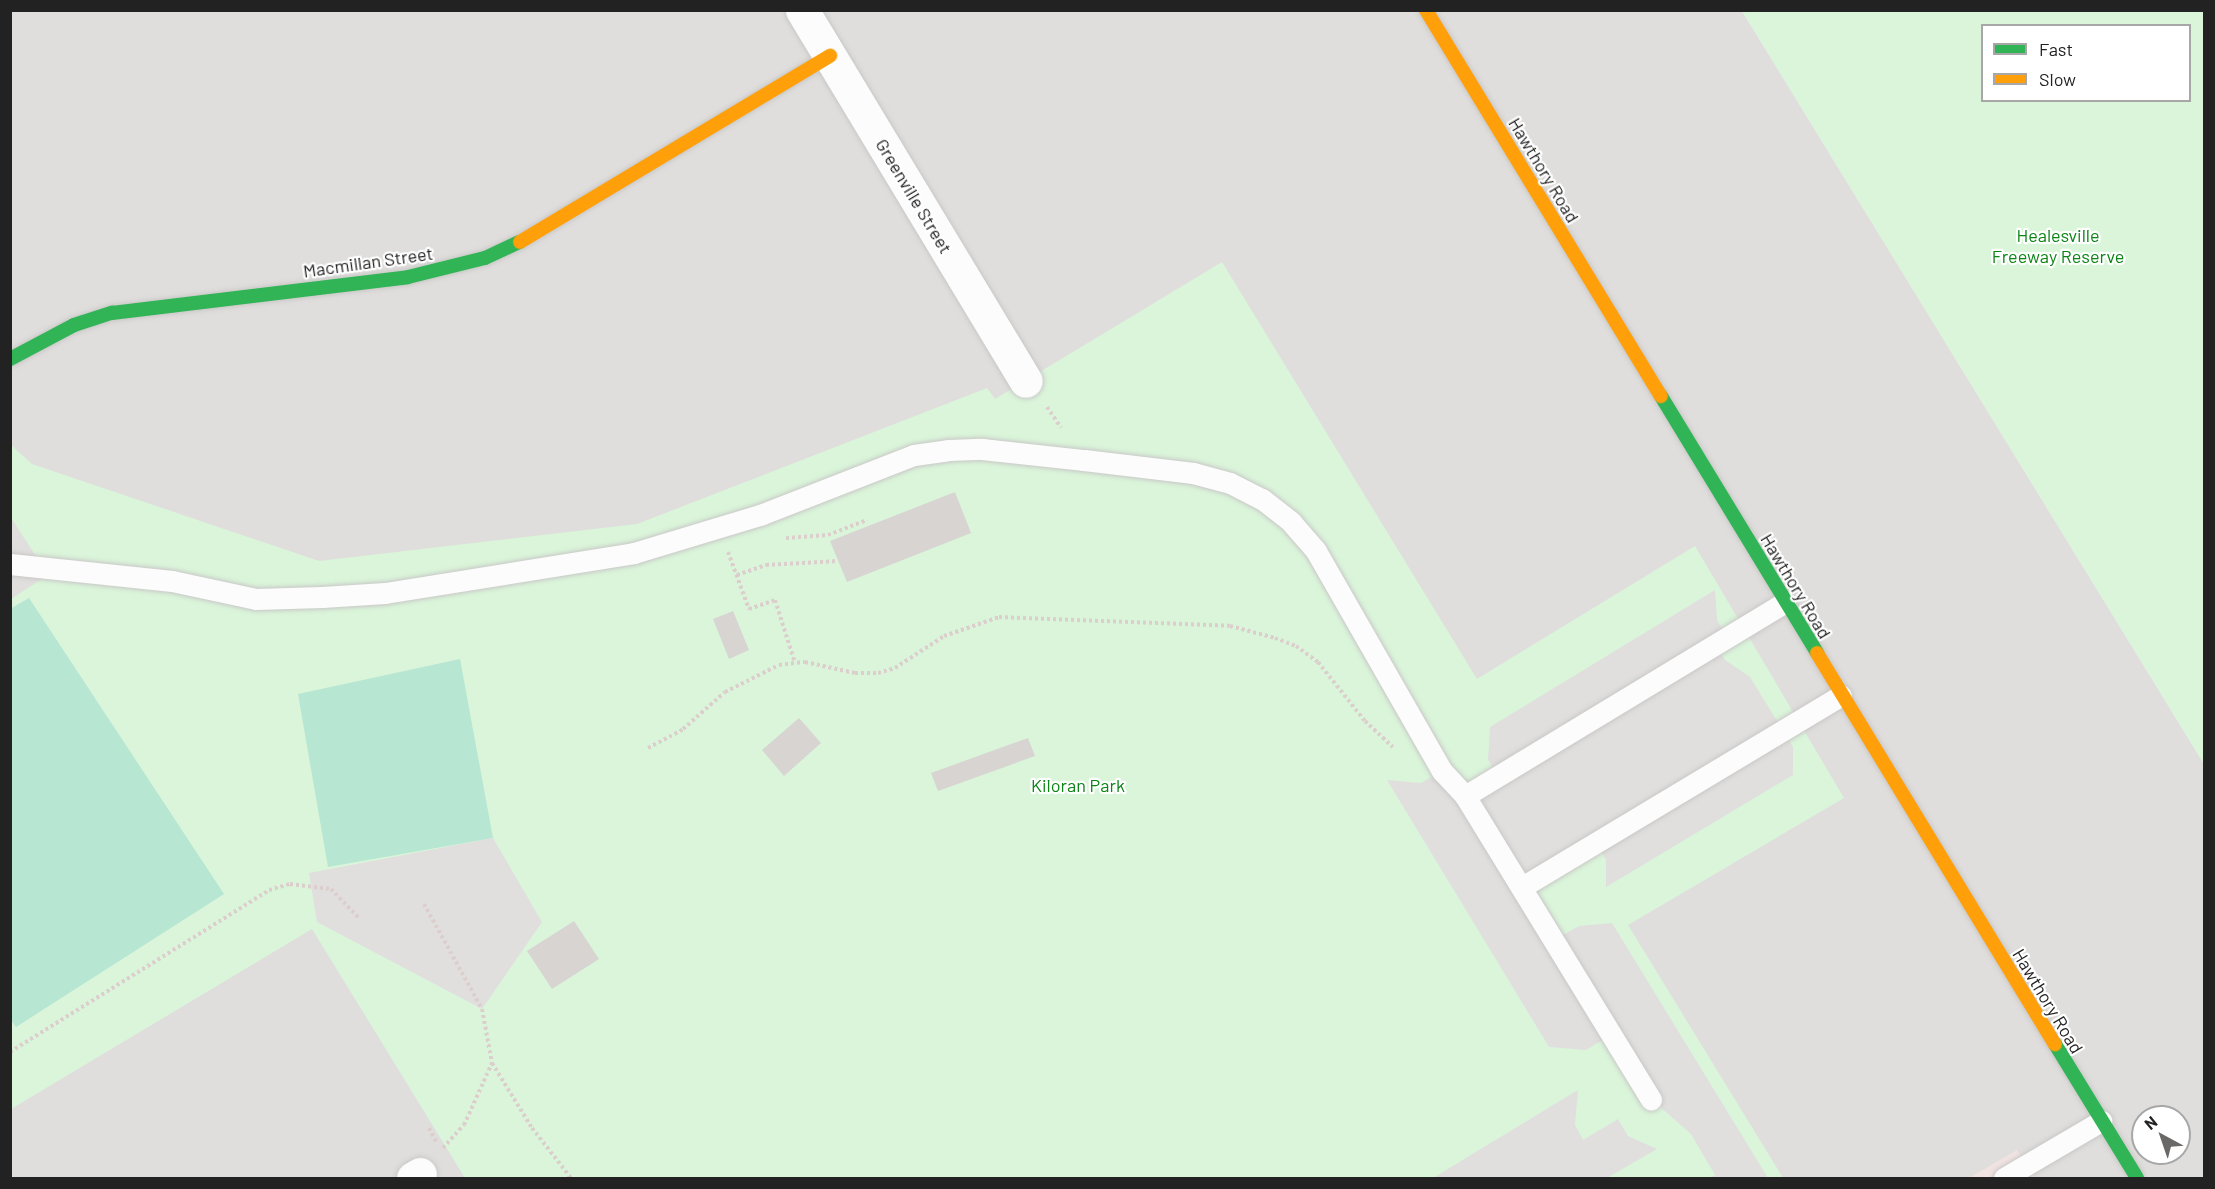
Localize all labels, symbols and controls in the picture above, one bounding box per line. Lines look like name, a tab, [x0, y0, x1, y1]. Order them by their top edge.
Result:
legend	[1981, 24, 2191, 102]
text: Fast	[2039, 38, 2073, 60]
text: Slow	[2039, 68, 2076, 90]
street label: Hawthory Road	[1504, 114, 1584, 226]
street label: Greenville Street	[871, 135, 957, 257]
park label: Healesville Freeway Reserve	[1992, 225, 2124, 268]
street label: Macmillan Street	[302, 242, 434, 282]
street label: Hawthory Road	[1756, 530, 1836, 642]
park label: Kiloran Park	[1031, 774, 1125, 796]
street label: Hawthory Road	[2008, 945, 2088, 1057]
north arrow	[2131, 1105, 2191, 1165]
text: N	[2140, 1112, 2161, 1133]

